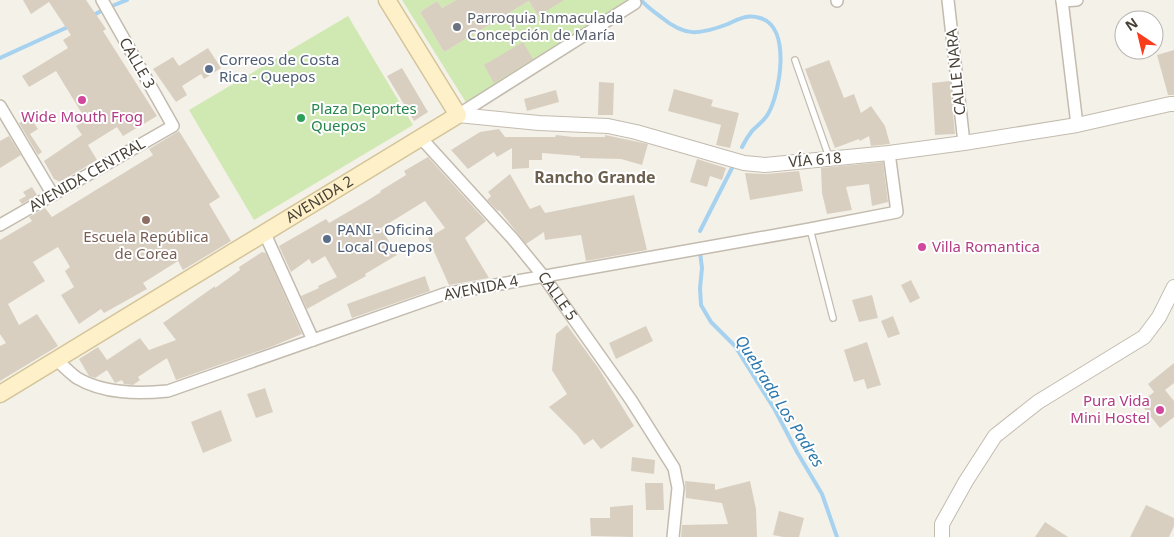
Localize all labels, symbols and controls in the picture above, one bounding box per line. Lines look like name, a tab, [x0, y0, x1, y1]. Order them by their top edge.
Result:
place label: Parroquia Inmaculada Concepción de María	[467, 7, 624, 44]
north arrow	[1114, 10, 1164, 60]
text: N	[1121, 13, 1141, 35]
marker: Parroquia Inmaculada Concepción de María	[451, 21, 463, 33]
street label: CALLE NARA	[940, 27, 969, 116]
street label: CALLE 3	[115, 33, 160, 92]
place label: Correos de Costa Rica - Quepos	[219, 49, 339, 86]
marker: Correos de Costa Rica - Quepos	[203, 63, 215, 75]
marker: Wide Mouth Frog	[76, 94, 88, 106]
place label: Plaza Deportes Quepos	[311, 98, 417, 135]
place label: Wide Mouth Frog	[21, 106, 143, 126]
marker: Plaza Deportes Quepos	[295, 112, 307, 124]
street label: AVENIDA CENTRAL	[25, 133, 148, 216]
street label: VÍA 618	[787, 147, 842, 171]
district label: Rancho Grande	[534, 166, 656, 188]
street label: AVENIDA 2	[281, 170, 356, 227]
marker: Escuela República de Corea	[140, 214, 152, 226]
place label: PANI - Oficina Local Quepos	[337, 219, 434, 256]
place label: Escuela República de Corea	[83, 226, 209, 263]
marker: PANI - Oficina Local Quepos	[321, 233, 333, 245]
place label: Villa Romantica	[932, 236, 1040, 256]
marker: Villa Romantica	[916, 241, 928, 253]
street label: CALLE 5	[534, 267, 583, 324]
street label: AVENIDA 4	[442, 270, 520, 304]
water label: Quebrada Los Padres	[730, 331, 830, 471]
place label: Pura Vida Mini Hostel	[1070, 390, 1150, 427]
marker: Pura Vida Mini Hostel	[1154, 404, 1166, 416]

